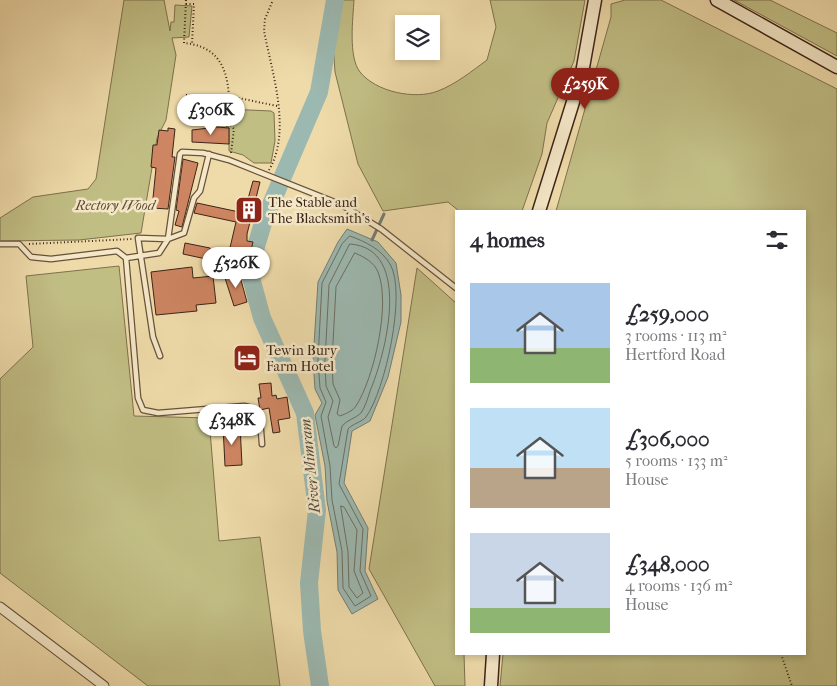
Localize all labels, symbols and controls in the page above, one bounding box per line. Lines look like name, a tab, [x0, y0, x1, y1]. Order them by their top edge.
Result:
map controls	[395, 15, 440, 60]
button: layers	[395, 15, 440, 60]
pin: £259K	[550, 68, 620, 110]
text: £259K	[562, 74, 608, 93]
pin: £306K	[176, 94, 246, 136]
text: £306K	[188, 100, 234, 119]
place label: The Stable and The Blacksmith's	[268, 194, 370, 227]
building icon: The Stable and The Blacksmith's	[234, 195, 264, 225]
park label: Rectory Wood	[74, 197, 157, 214]
icon: filters	[763, 226, 791, 254]
text: 4 homes	[470, 228, 545, 252]
pin: £526K	[201, 246, 271, 289]
text: £526K	[213, 253, 259, 272]
text: £259,000	[625, 302, 709, 326]
icon: home	[510, 303, 570, 363]
text: 3 rooms · 113 m²	[625, 326, 726, 345]
place label: Tewin Bury Farm Hotel	[266, 342, 338, 375]
hotel icon: Tewin Bury Farm Hotel	[232, 343, 262, 373]
text: Hertford Road	[625, 345, 725, 364]
pin: £348K	[197, 404, 267, 446]
text: £348K	[209, 410, 255, 429]
water label: River Mimram	[296, 418, 324, 515]
text: £306,000	[625, 427, 710, 451]
icon: home	[510, 428, 570, 488]
text: 5 rooms · 133 m²	[625, 451, 728, 470]
text: House	[625, 470, 668, 489]
text: £348,000	[625, 552, 710, 576]
icon: home	[510, 553, 570, 613]
text: 4 rooms · 136 m²	[625, 576, 732, 595]
text: House	[625, 595, 668, 614]

